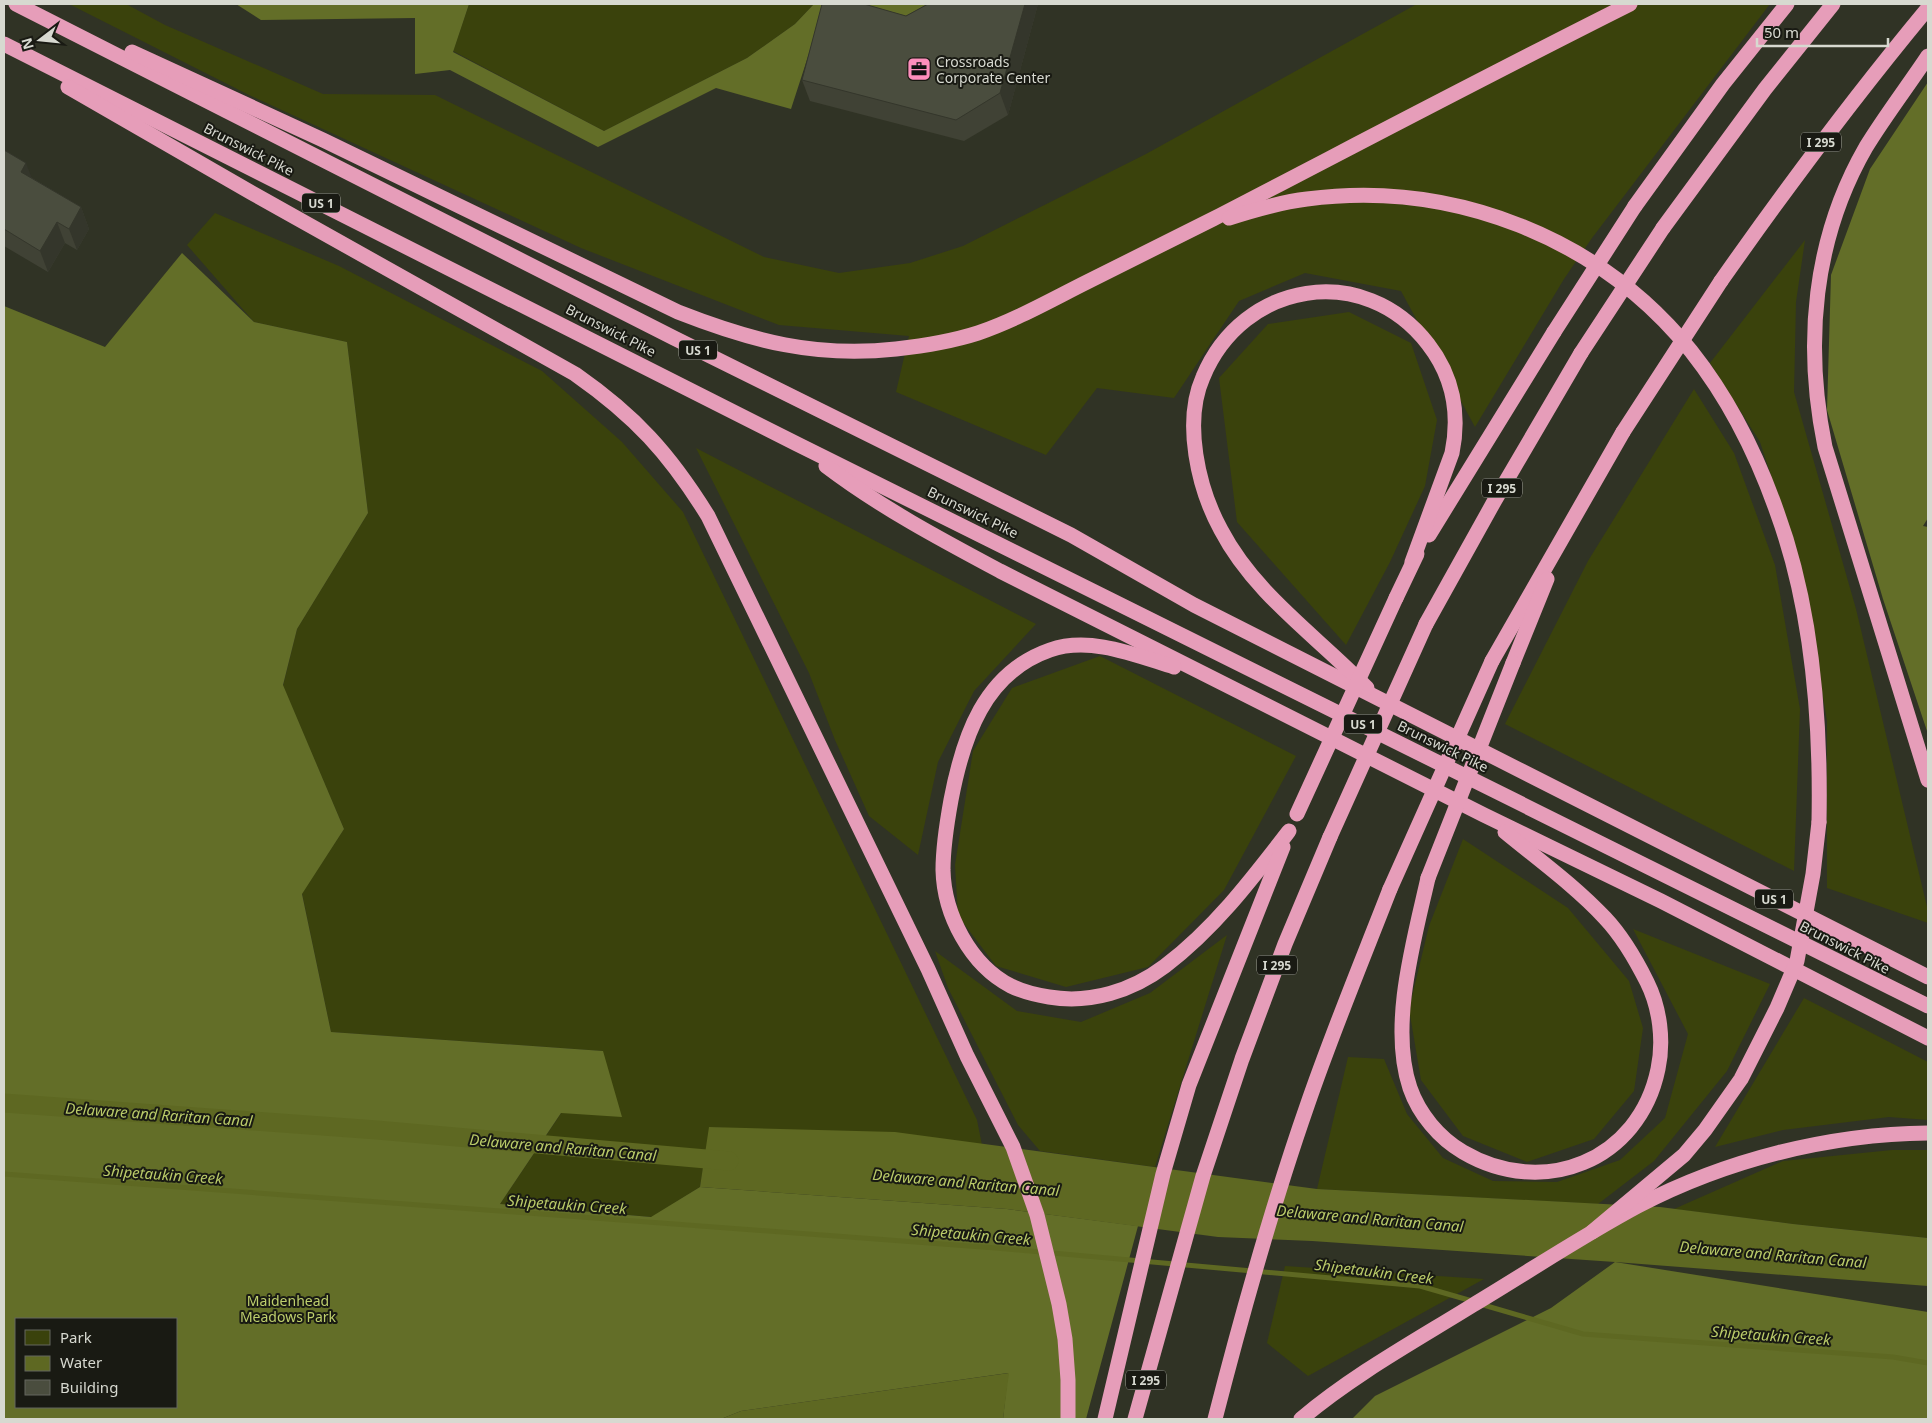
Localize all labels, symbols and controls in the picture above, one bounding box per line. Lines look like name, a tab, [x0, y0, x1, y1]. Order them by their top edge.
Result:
north arrow	[15, 15, 65, 65]
scale bar	[1757, 15, 1888, 47]
text: 50 m	[1764, 22, 1799, 42]
text: N	[16, 36, 38, 52]
place label: Crossroads Corporate Center	[936, 52, 1050, 87]
office icon: Crossroads Corporate Center	[906, 56, 932, 82]
street label: Brunswick Pike	[201, 118, 297, 180]
road number: I 295	[1801, 132, 1841, 152]
road number: US 1	[302, 194, 340, 212]
street label: Brunswick Pike	[563, 299, 659, 361]
road number: US 1	[679, 340, 717, 360]
road number: I 295	[1482, 478, 1522, 498]
street label: Brunswick Pike	[924, 482, 1022, 542]
road number: US 1	[1344, 714, 1382, 734]
street label: Brunswick Pike	[1394, 716, 1492, 776]
road number: US 1	[1755, 890, 1793, 909]
street label: Brunswick Pike	[1797, 916, 1893, 978]
road number: I 295	[1257, 956, 1297, 974]
water label: Delaware and Raritan Canal	[65, 1097, 254, 1131]
water label: Delaware and Raritan Canal	[469, 1129, 658, 1165]
water label: Shipetaukin Creek	[103, 1160, 224, 1188]
water label: Delaware and Raritan Canal	[872, 1164, 1061, 1200]
water label: Shipetaukin Creek	[507, 1190, 628, 1218]
water label: Delaware and Raritan Canal	[1276, 1200, 1465, 1236]
water label: Shipetaukin Creek	[911, 1219, 1032, 1249]
water label: Delaware and Raritan Canal	[1679, 1236, 1868, 1272]
water label: Shipetaukin Creek	[1314, 1254, 1435, 1288]
park label: Maidenhead Meadows Park	[240, 1291, 337, 1326]
legend	[15, 1318, 178, 1408]
water label: Shipetaukin Creek	[1711, 1321, 1832, 1349]
text: Park	[60, 1327, 92, 1347]
text: Water	[60, 1352, 102, 1372]
road number: I 295	[1126, 1370, 1166, 1390]
text: Building	[60, 1377, 118, 1397]

